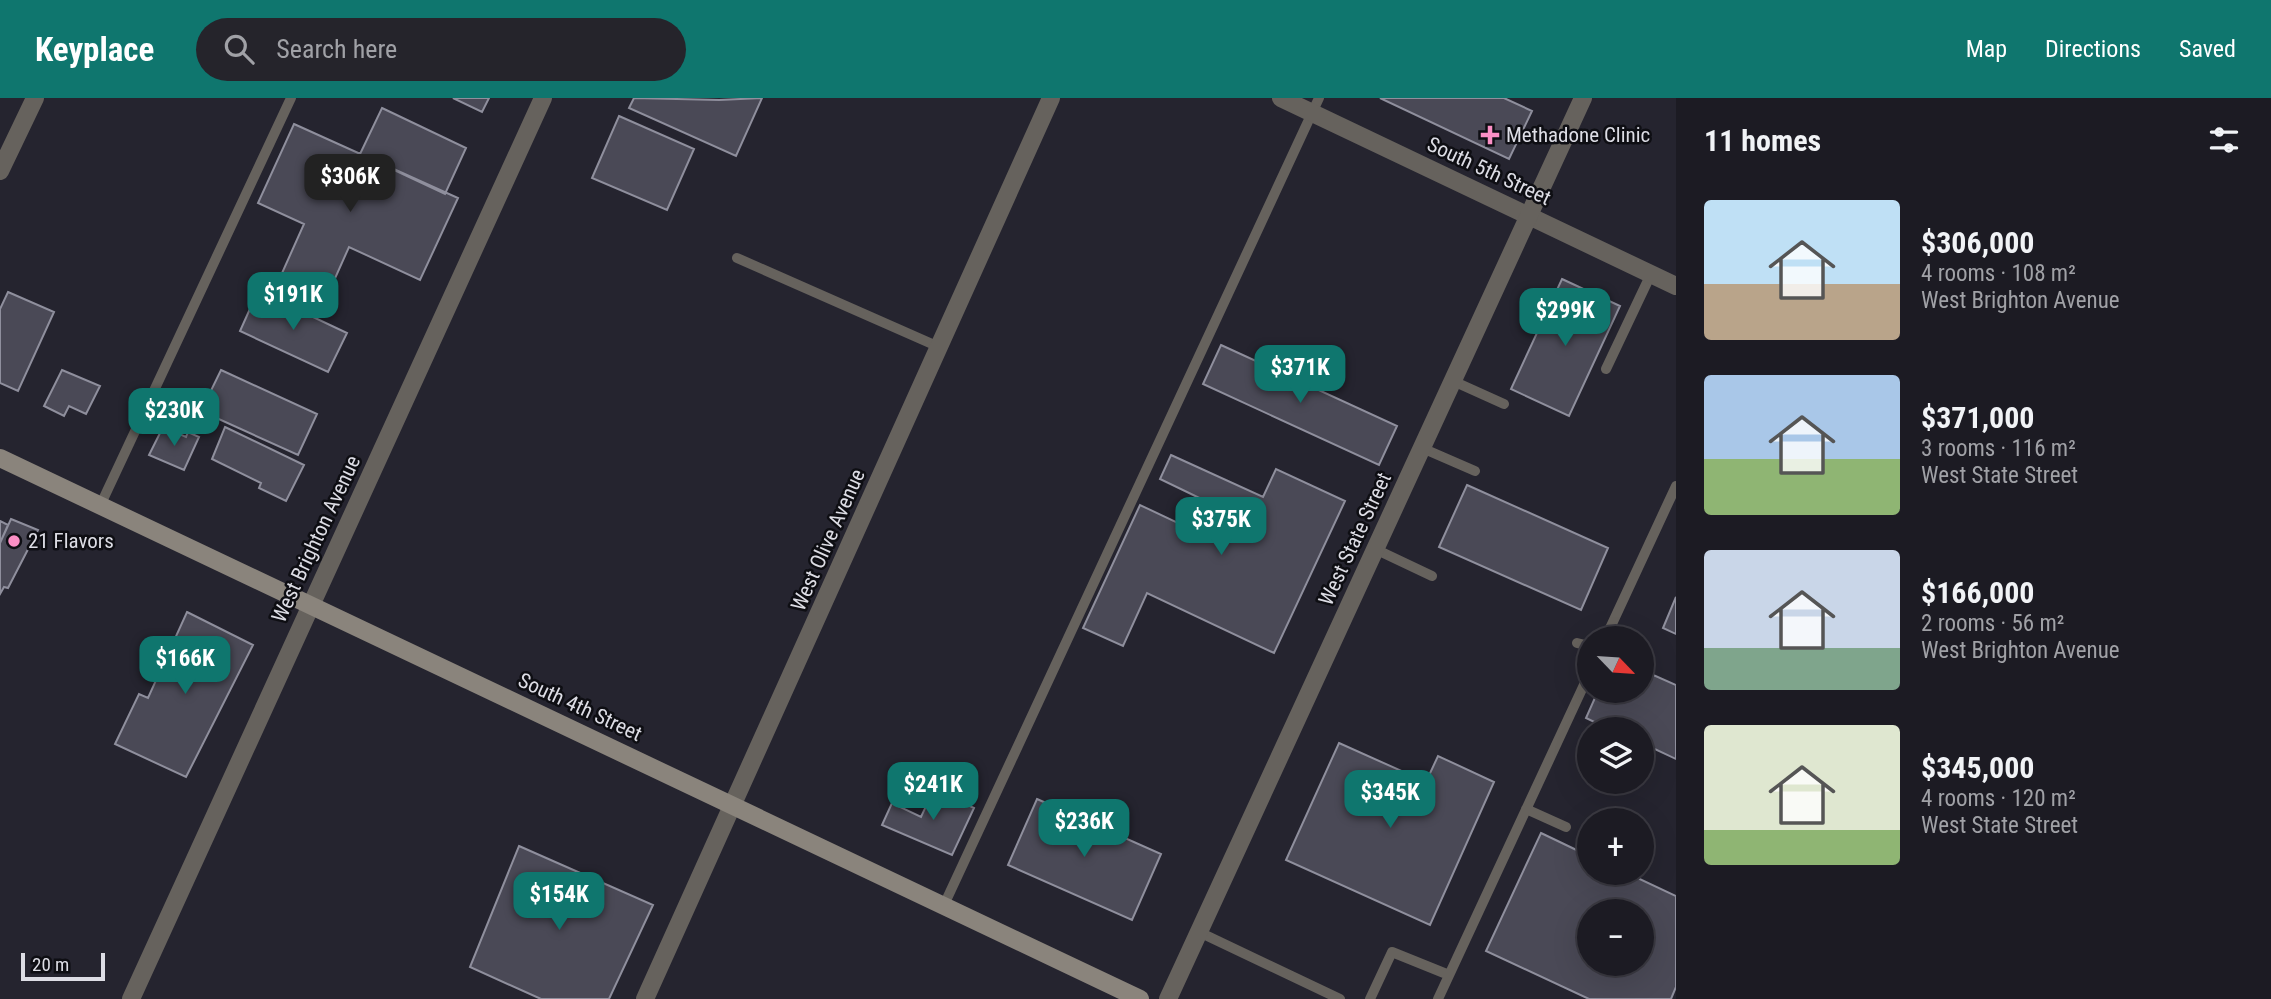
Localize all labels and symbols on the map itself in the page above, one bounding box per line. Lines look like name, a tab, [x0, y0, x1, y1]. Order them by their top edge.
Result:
place label: Methadone Clinic	[1506, 123, 1650, 147]
marker: Methadone Clinic	[1480, 125, 1500, 145]
street label: South 5th Street	[1423, 132, 1555, 210]
pin: $306K	[301, 155, 399, 214]
pin: $191K	[244, 272, 342, 332]
pin: $299K	[1516, 288, 1614, 348]
pin: $371K	[1251, 345, 1349, 405]
pin: $230K	[125, 388, 223, 448]
street label: West Brighton Avenue	[267, 452, 365, 626]
street label: West Olive Avenue	[786, 465, 870, 614]
street label: West State Street	[1314, 469, 1396, 609]
pin: $375K	[1172, 498, 1270, 557]
place label: 21 Flavors	[28, 529, 114, 553]
marker: 21 Flavors	[6, 533, 22, 549]
north arrow	[1577, 626, 1654, 704]
pin: $166K	[136, 636, 234, 696]
street label: South 4th Street	[514, 668, 646, 746]
pin: $241K	[884, 762, 982, 822]
pin: $345K	[1341, 770, 1439, 830]
pin: $236K	[1035, 800, 1133, 859]
pin: $154K	[510, 872, 608, 932]
scale bar	[21, 950, 105, 982]

